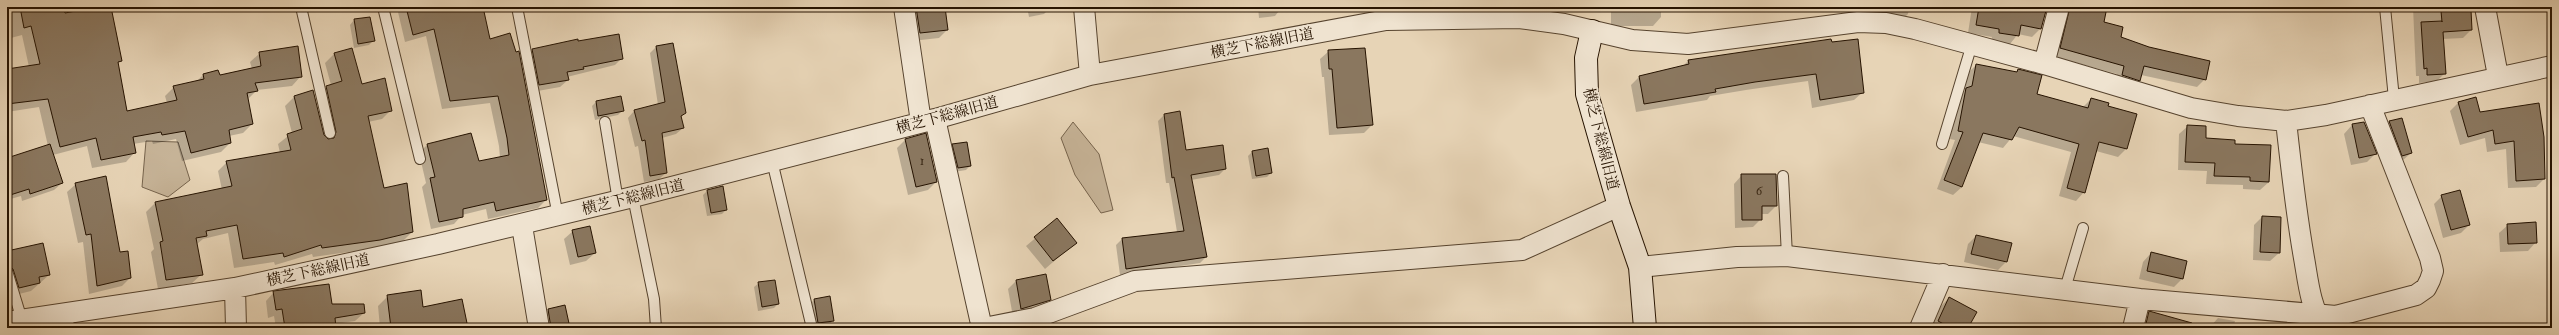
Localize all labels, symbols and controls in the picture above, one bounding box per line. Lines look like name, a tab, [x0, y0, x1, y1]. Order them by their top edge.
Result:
street label: 横芝下総線旧道	[1209, 24, 1315, 63]
street label: 横芝下総線旧道	[1579, 86, 1622, 192]
street label: 横芝下総線旧道	[894, 93, 1000, 138]
house number: 1	[920, 153, 925, 169]
street label: 横芝下総線旧道	[580, 176, 686, 219]
house number: 6	[1756, 183, 1764, 199]
street label: 横芝下総線旧道	[265, 250, 371, 291]

